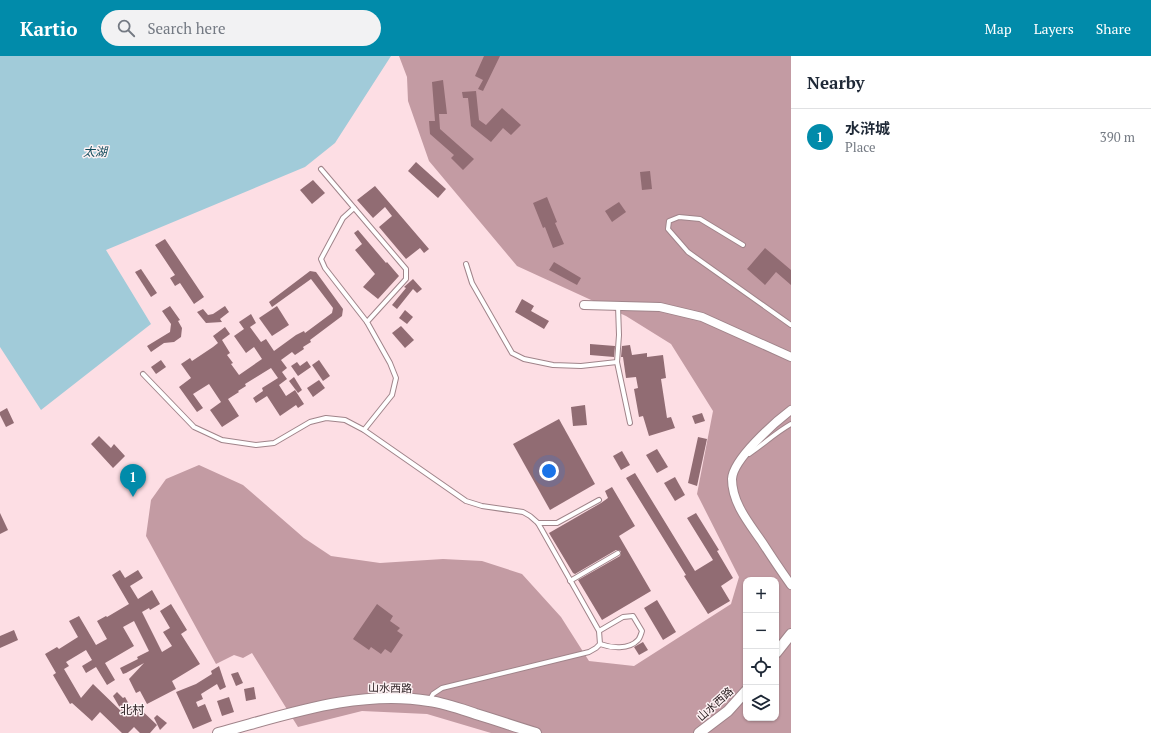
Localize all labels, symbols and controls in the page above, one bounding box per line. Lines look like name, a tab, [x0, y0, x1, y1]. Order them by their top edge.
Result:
search box	[101, 10, 381, 46]
text: Kartio	[20, 16, 77, 41]
icon: search	[115, 17, 137, 39]
text: Search here	[147, 18, 225, 38]
text: Map	[985, 19, 1012, 38]
text: Layers	[1034, 19, 1074, 38]
text: Share	[1096, 19, 1131, 38]
text: Nearby	[807, 71, 865, 94]
text: 水浒城	[845, 118, 890, 138]
text: 1	[816, 128, 824, 146]
text: 390 m	[1100, 128, 1135, 146]
text: Place	[845, 138, 876, 156]
water label: 太湖	[83, 144, 109, 159]
your location	[539, 461, 559, 481]
pin: 1	[120, 464, 146, 497]
map controls	[743, 577, 779, 721]
button: +	[743, 577, 779, 613]
button: −	[743, 613, 779, 649]
button: locate	[743, 649, 779, 685]
street label: 山水西路	[368, 681, 412, 695]
street label: 山水西路	[694, 684, 736, 724]
button: layers	[743, 685, 779, 721]
district label: 北村	[120, 702, 145, 717]

